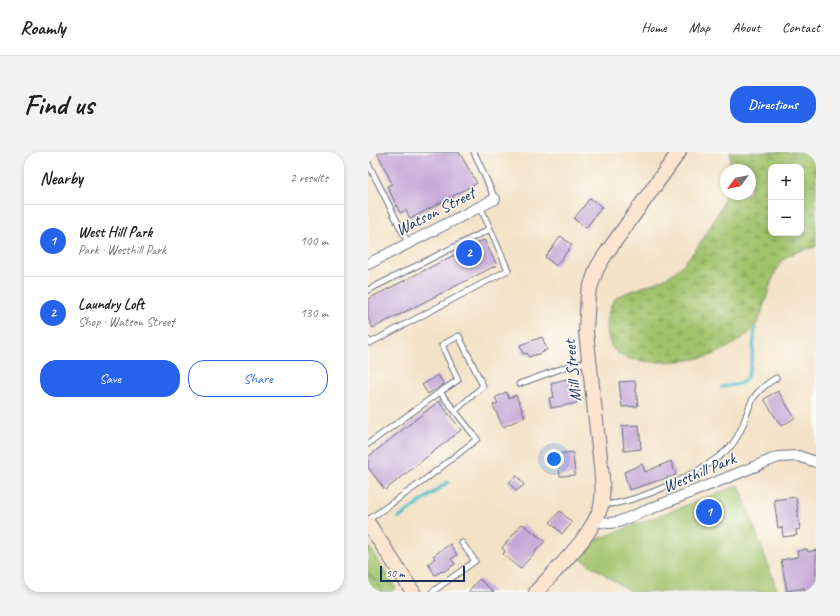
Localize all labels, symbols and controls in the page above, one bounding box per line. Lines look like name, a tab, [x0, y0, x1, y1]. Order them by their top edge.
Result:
text: Roamly	[20, 16, 66, 40]
text: Home	[641, 19, 667, 36]
text: Map	[689, 19, 710, 36]
text: About	[732, 19, 760, 36]
text: Contact	[782, 19, 820, 36]
button: Directions	[730, 86, 816, 123]
text: Find us	[24, 87, 94, 122]
north arrow	[720, 164, 756, 200]
map controls	[768, 164, 804, 236]
button: +	[768, 164, 804, 200]
text: Nearby	[40, 168, 83, 189]
text: 2 results	[290, 170, 328, 186]
street label: Watson Street	[392, 182, 480, 240]
button: −	[768, 200, 804, 236]
text: West Hill Park	[78, 223, 152, 242]
text: 1	[50, 233, 56, 249]
text: 100 m	[300, 233, 328, 249]
pin: 2	[456, 238, 482, 268]
text: Park · Westhill Park	[78, 242, 166, 258]
text: Laundry Loft	[78, 295, 144, 314]
text: 2	[50, 305, 56, 321]
text: 130 m	[300, 305, 328, 321]
text: Shop · Watson Street	[78, 314, 175, 330]
street label: Mill Street	[559, 337, 586, 403]
button: Save	[40, 360, 180, 397]
button: Share	[188, 360, 328, 397]
street label: Westhill Park	[660, 447, 740, 497]
your location	[544, 449, 564, 469]
pin: 1	[696, 497, 722, 527]
scale bar	[380, 564, 465, 583]
text: 50 m	[386, 566, 405, 580]

